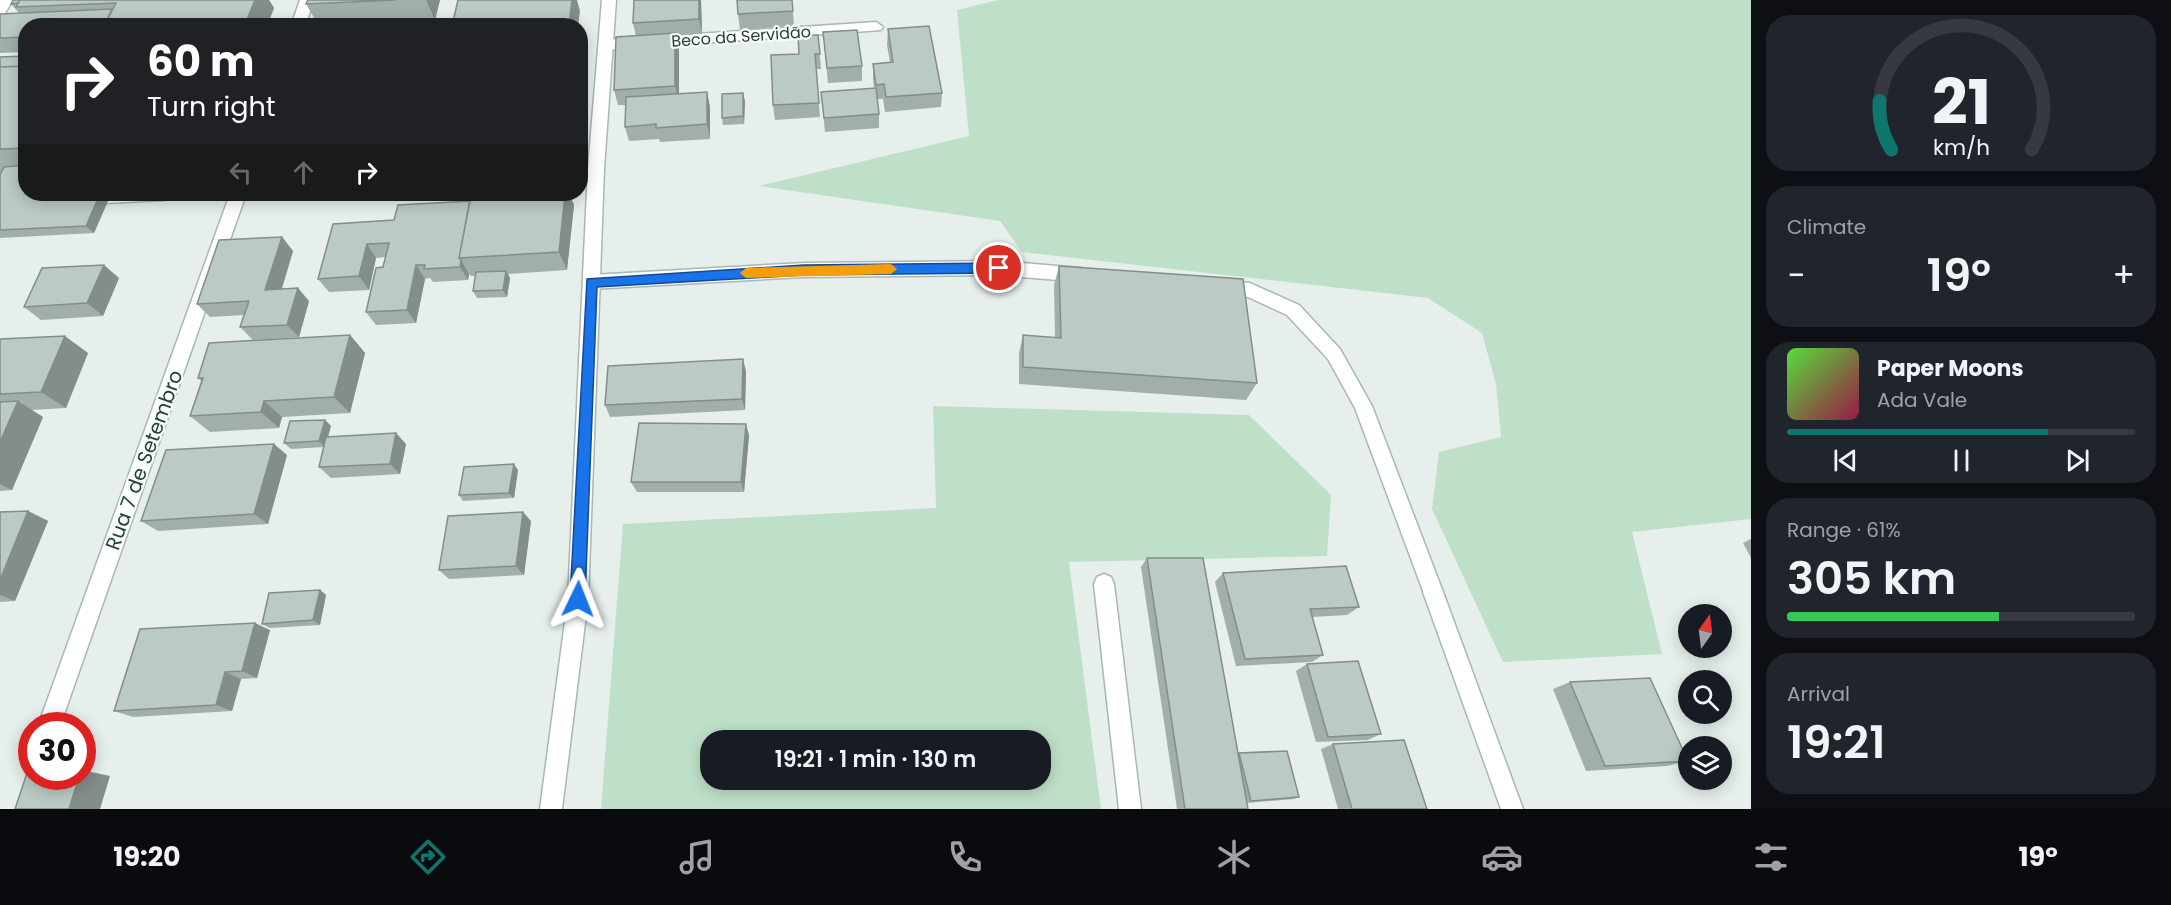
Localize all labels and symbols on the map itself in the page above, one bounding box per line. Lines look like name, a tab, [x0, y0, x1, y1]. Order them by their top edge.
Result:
street label: Beco da Servidão	[670, 20, 812, 53]
pin	[973, 242, 1024, 293]
street label: Rua 7 de Setembro	[98, 366, 190, 554]
position arrow	[546, 567, 610, 631]
north arrow	[1678, 604, 1732, 658]
speed limit sign: 30	[18, 712, 96, 790]

